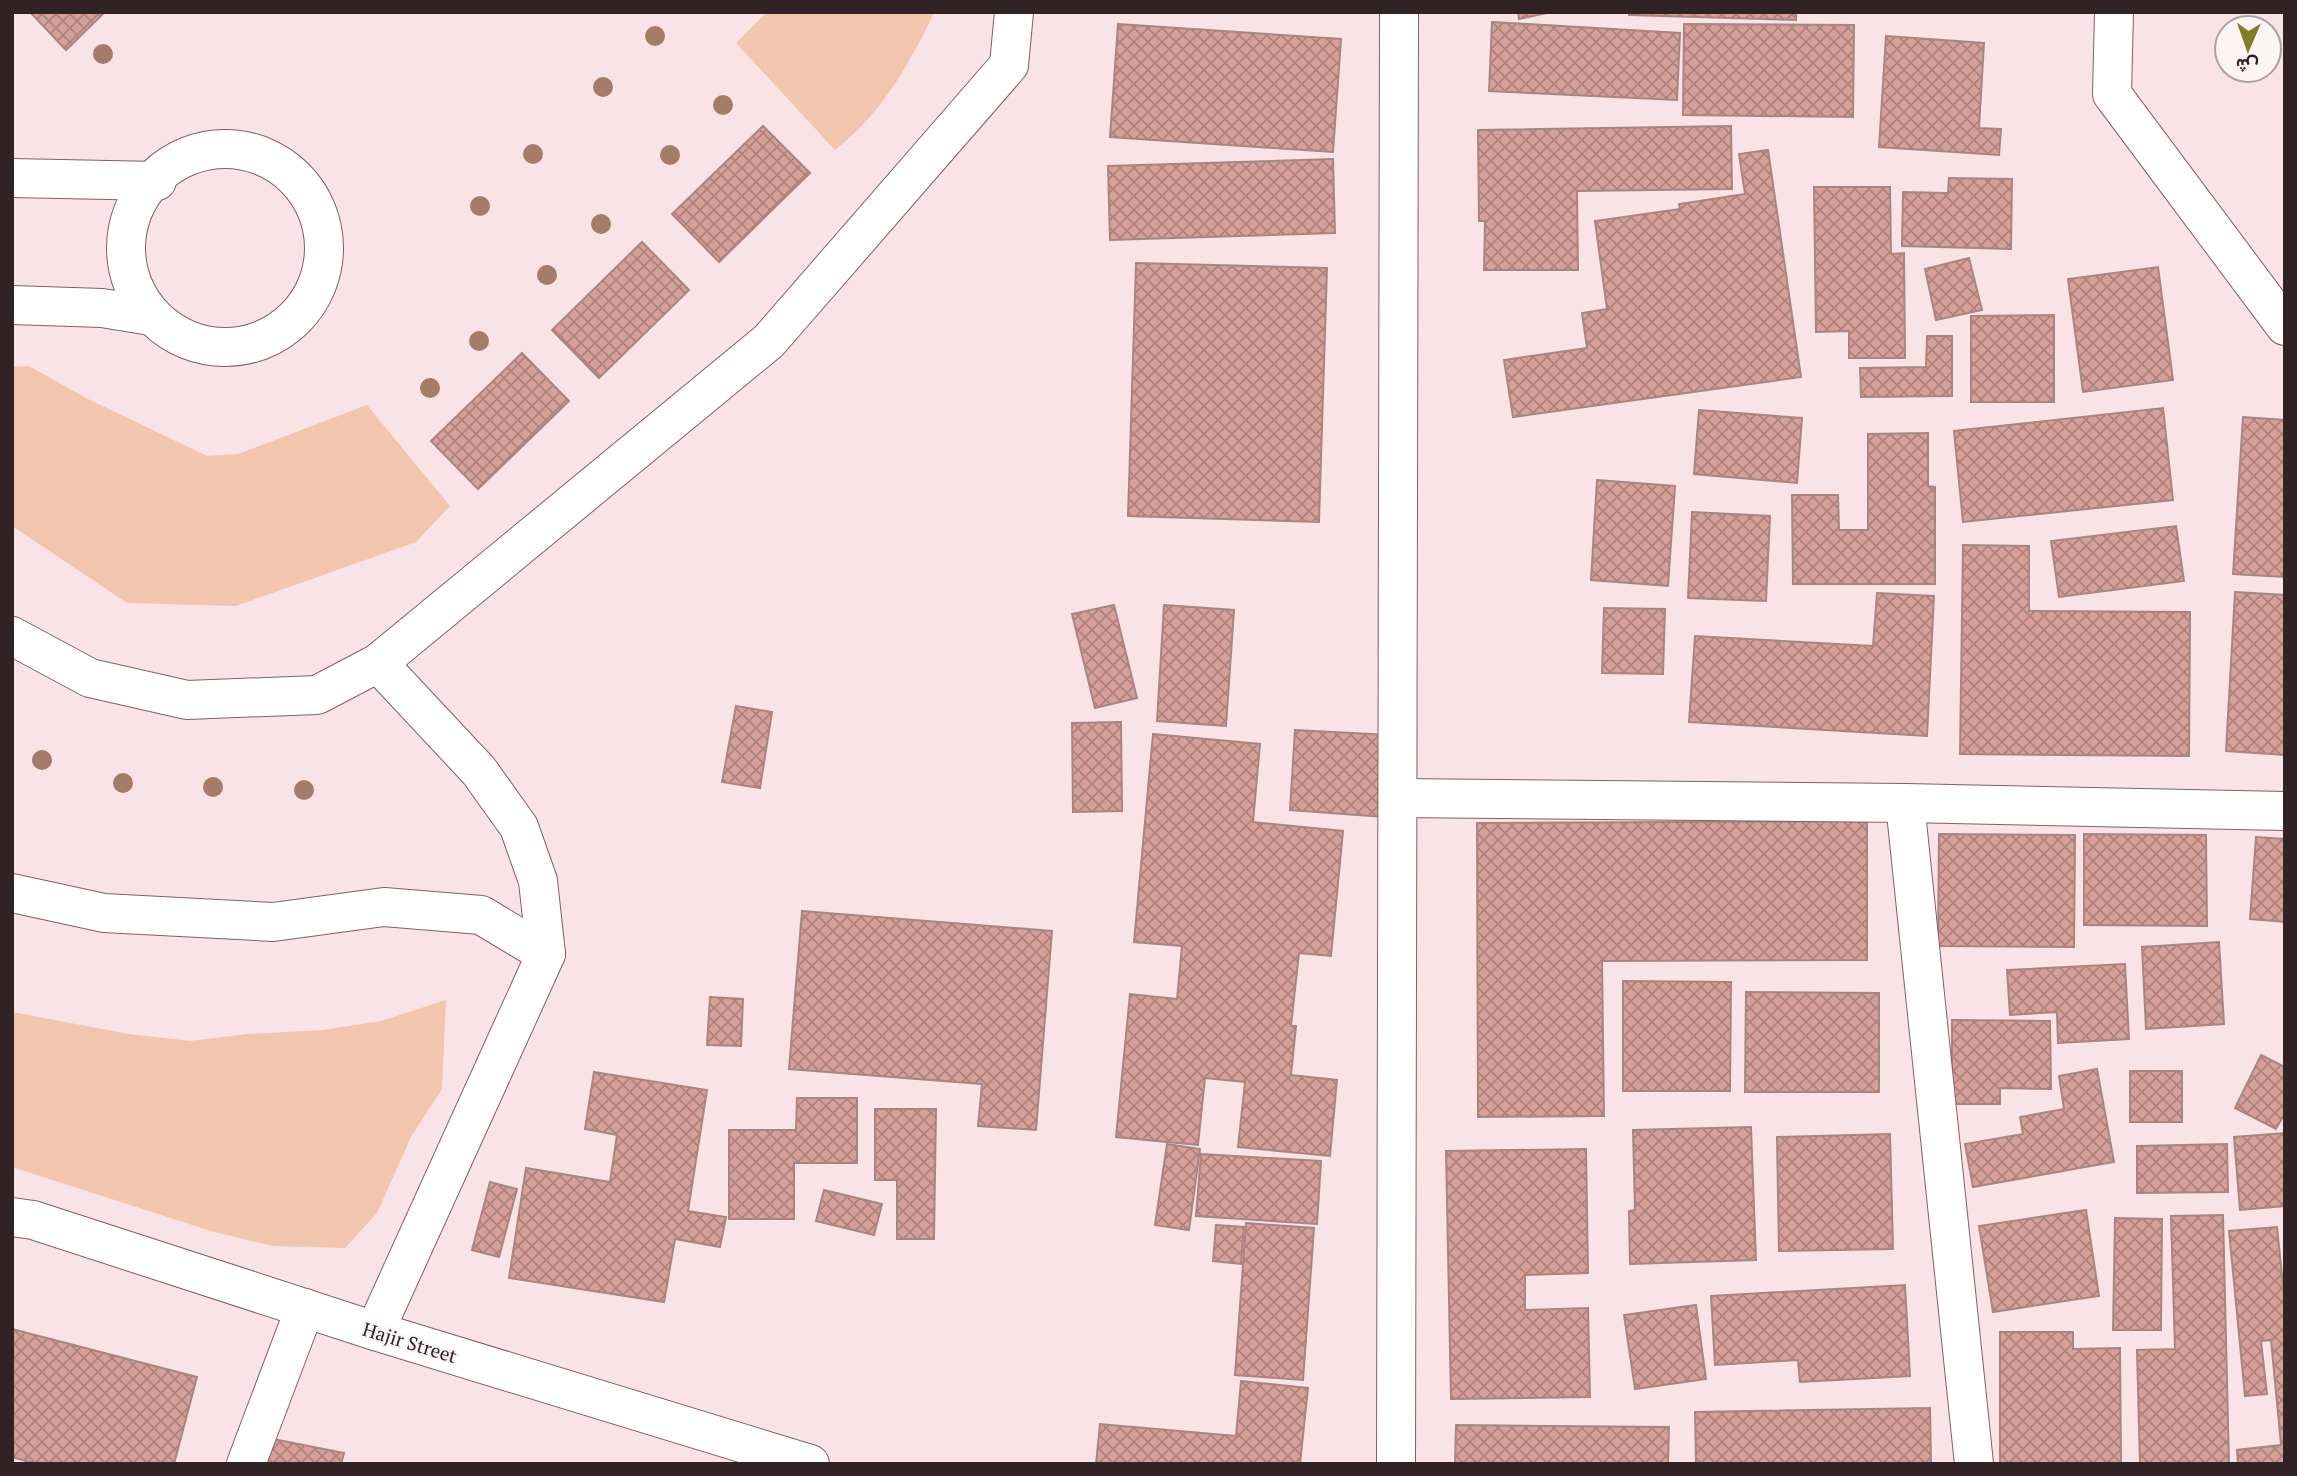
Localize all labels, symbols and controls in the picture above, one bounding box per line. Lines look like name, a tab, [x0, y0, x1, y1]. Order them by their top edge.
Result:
north arrow	[2213, 14, 2283, 84]
text: ش	[2235, 54, 2259, 79]
street label: Hajir Street	[360, 1316, 460, 1368]

